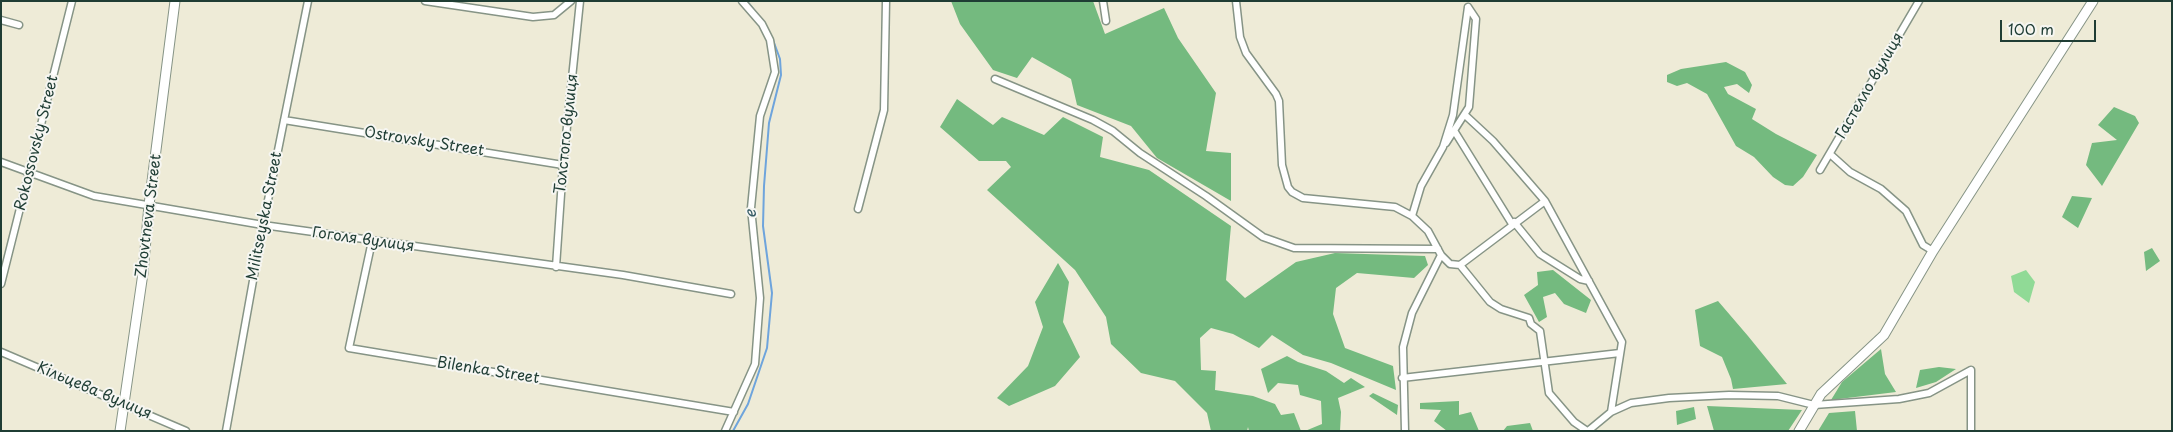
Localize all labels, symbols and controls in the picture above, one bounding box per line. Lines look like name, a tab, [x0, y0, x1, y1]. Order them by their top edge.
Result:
scale bar	[2003, 10, 2099, 42]
text: 100 m	[2008, 17, 2054, 40]
street label: Гастелло вулиця	[1832, 30, 1908, 142]
street label: Rokossovsky Street	[11, 73, 63, 213]
street label: Толстого вулиця	[552, 73, 582, 195]
street label: Ostrovsky Street	[363, 124, 485, 160]
street label: Militseyska Street	[244, 150, 286, 282]
street label: Zhovtneva Street	[132, 153, 166, 279]
water label: e	[742, 210, 762, 218]
street label: Гоголя вулиця	[311, 224, 415, 256]
street label: Bilenka Street	[435, 354, 541, 388]
street label: Кільцева вулиця	[34, 359, 154, 423]

